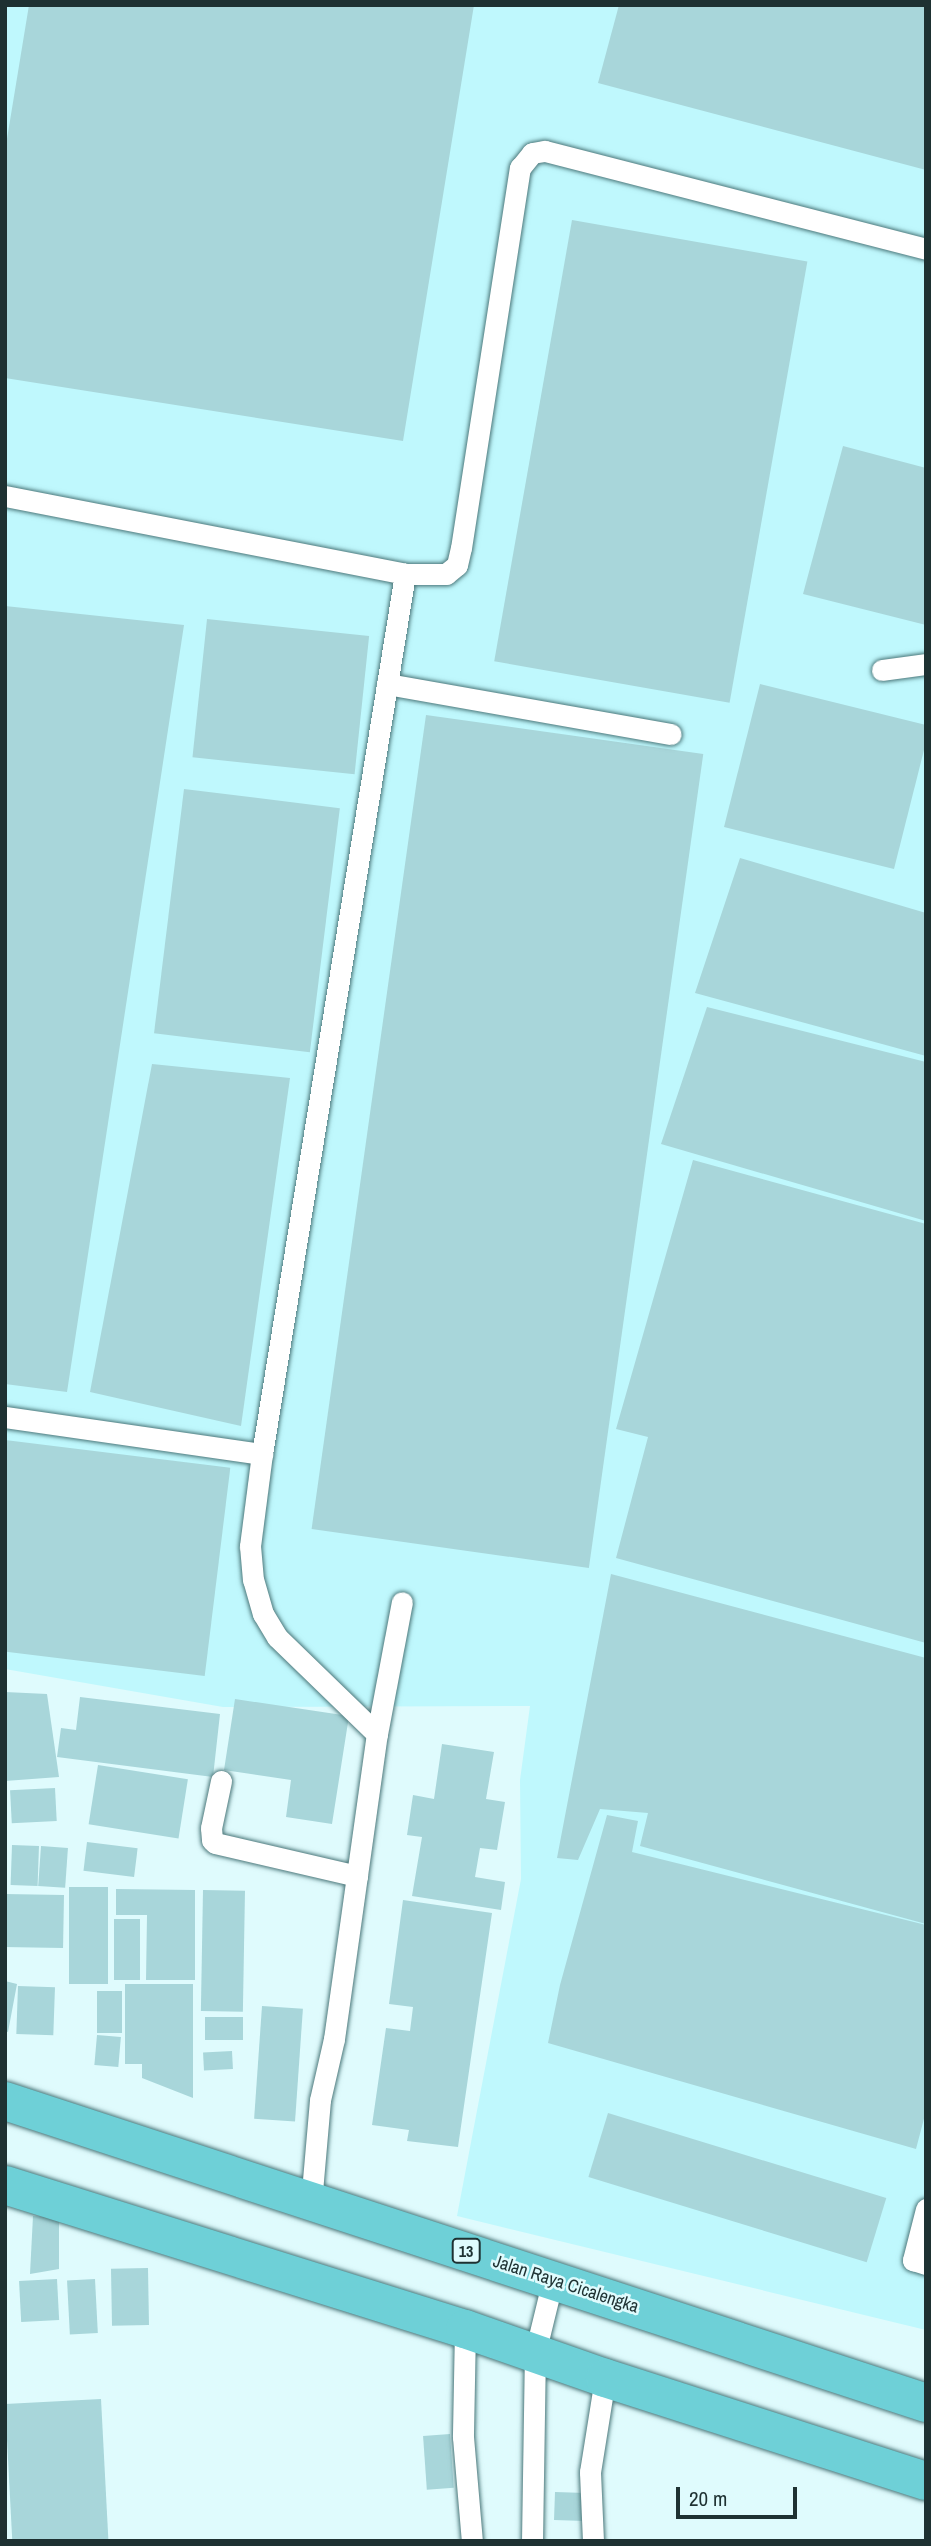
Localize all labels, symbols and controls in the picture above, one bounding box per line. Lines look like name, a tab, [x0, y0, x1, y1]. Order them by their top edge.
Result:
road number: 13	[450, 2238, 482, 2264]
street label: Jalan Raya Cicalengka	[490, 2250, 642, 2318]
scale bar	[679, 2472, 800, 2516]
text: 20 m	[689, 2484, 727, 2513]

